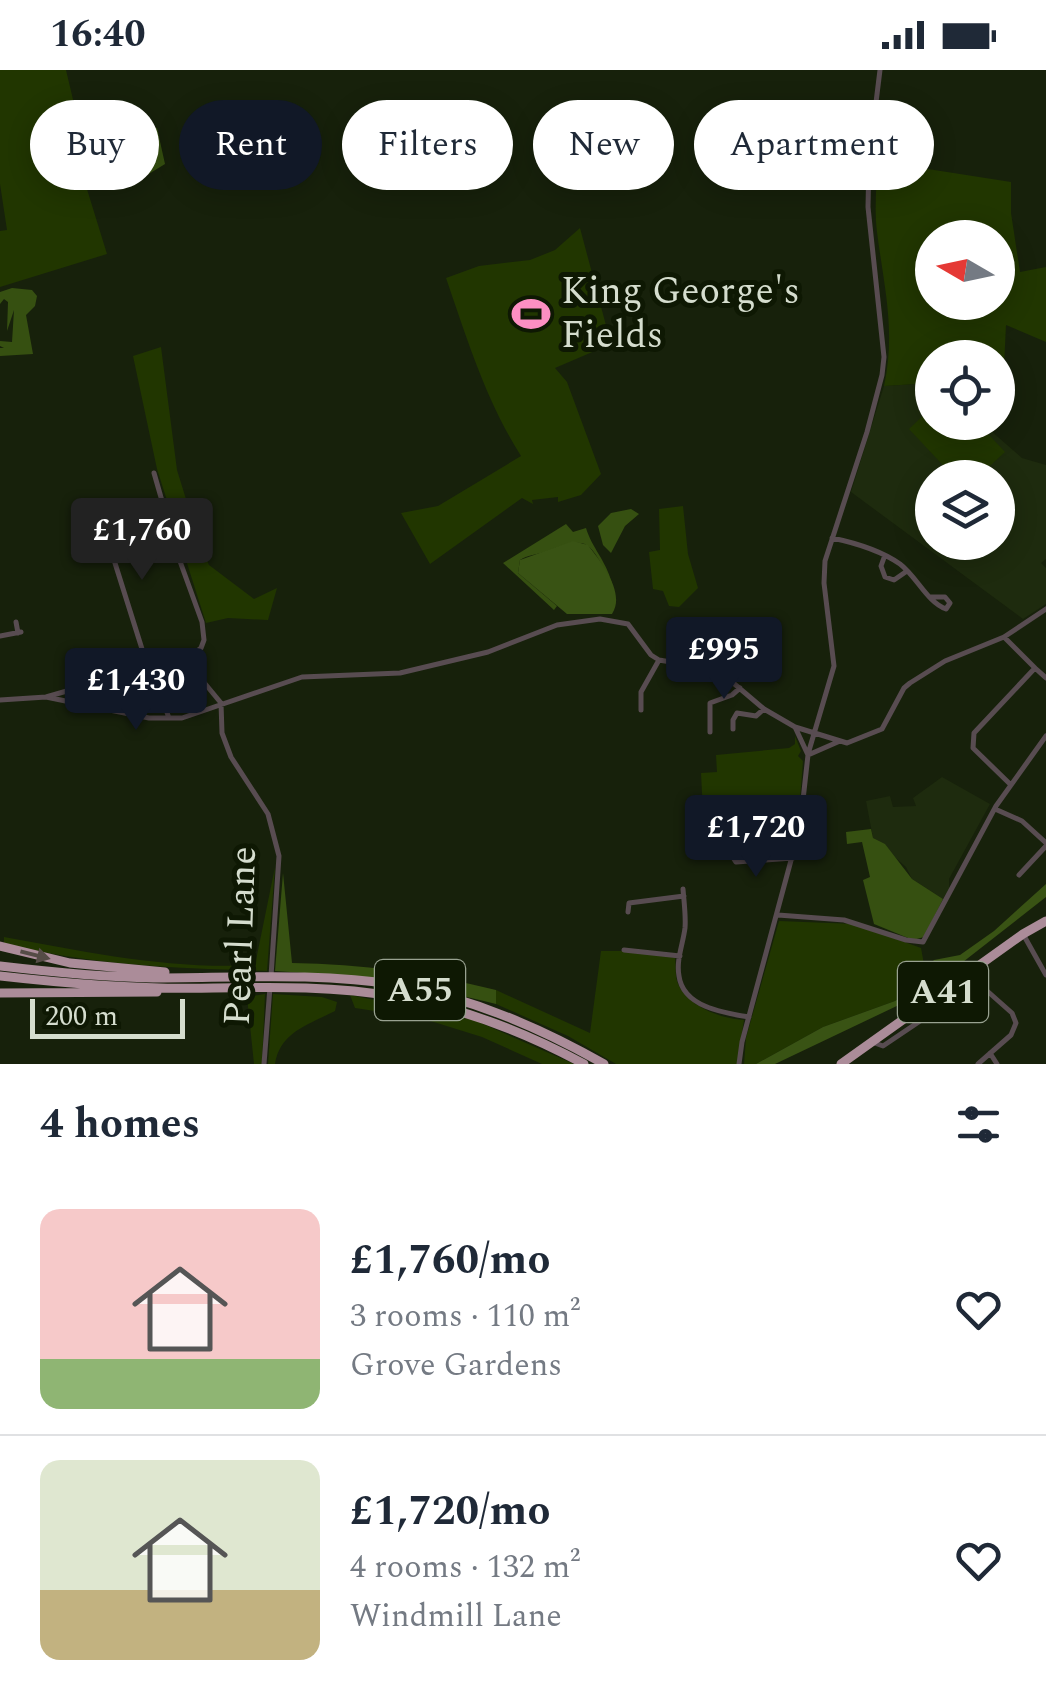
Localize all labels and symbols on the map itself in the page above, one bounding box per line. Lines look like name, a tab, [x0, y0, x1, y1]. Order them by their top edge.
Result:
north arrow	[915, 220, 1015, 320]
place label: King George's Fields	[561, 263, 800, 365]
sports icon: King George's Fields	[510, 293, 552, 335]
pin: £1,760	[61, 498, 223, 583]
pin: £995	[665, 617, 783, 702]
pin: £1,430	[55, 648, 217, 733]
pin: £1,720	[675, 795, 837, 880]
street label: Pearl Lane	[209, 845, 273, 1027]
one-way arrow	[20, 948, 51, 963]
road number: A55	[375, 960, 465, 1020]
road number: A41	[898, 962, 988, 1022]
scale bar	[30, 994, 185, 1038]

